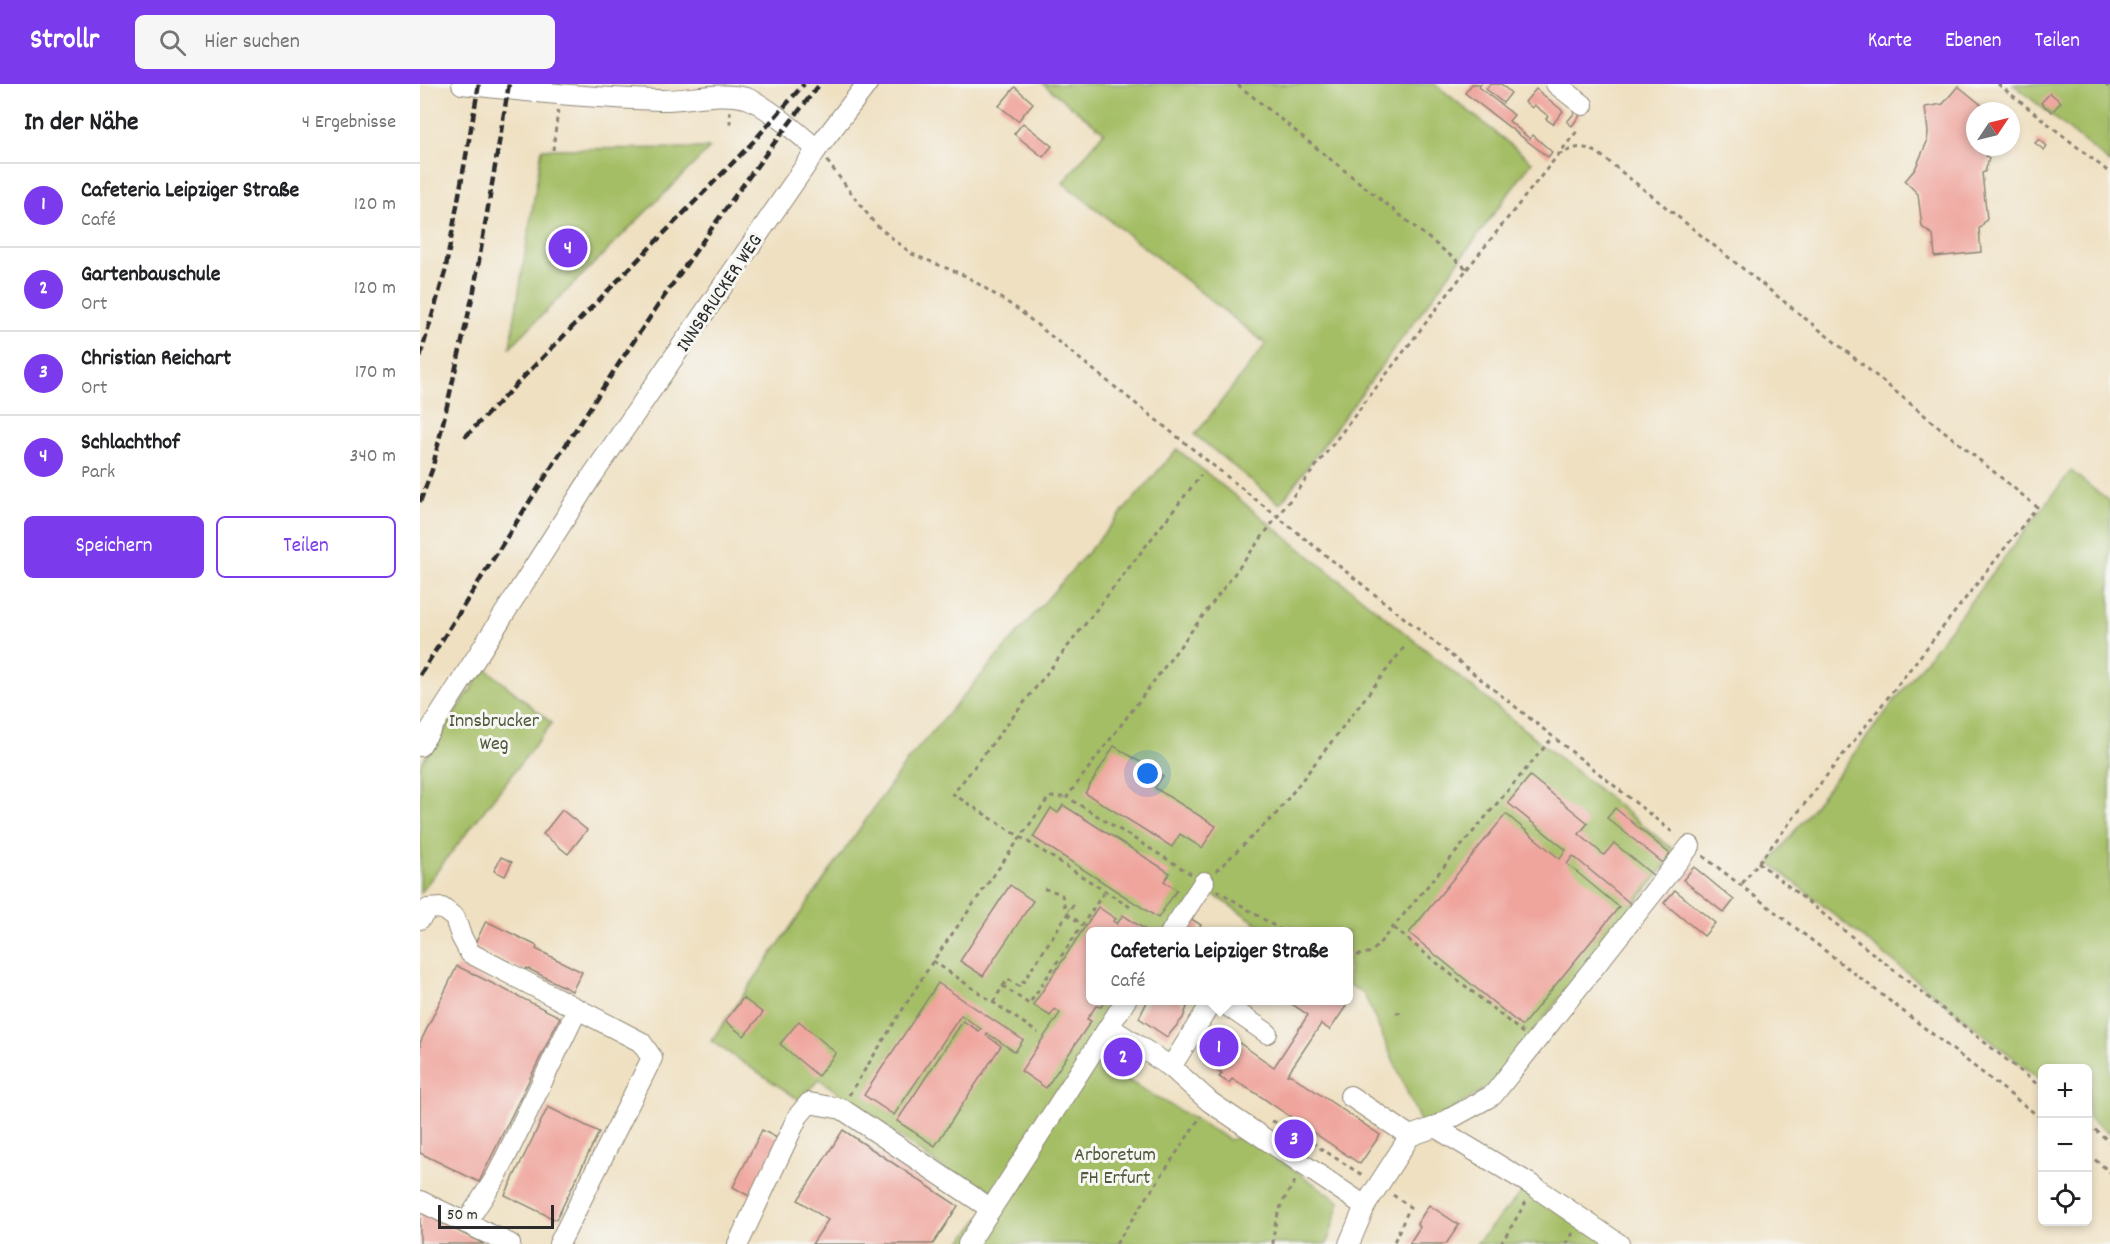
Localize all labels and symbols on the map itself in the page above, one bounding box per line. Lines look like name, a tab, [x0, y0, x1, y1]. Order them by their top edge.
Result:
north arrow	[1966, 102, 2020, 156]
pin: 4	[548, 226, 588, 270]
street label: INNSBRUCKER WEG	[671, 229, 770, 358]
park label: Innsbrucker Weg	[449, 708, 540, 759]
your location	[1133, 759, 1162, 788]
pin: 1	[1200, 1024, 1238, 1070]
pin: 2	[1104, 1034, 1142, 1080]
pin: 3	[1274, 1116, 1314, 1162]
park label: Arboretum FH Erfurt	[1074, 1142, 1156, 1193]
scale bar	[438, 1202, 554, 1230]

